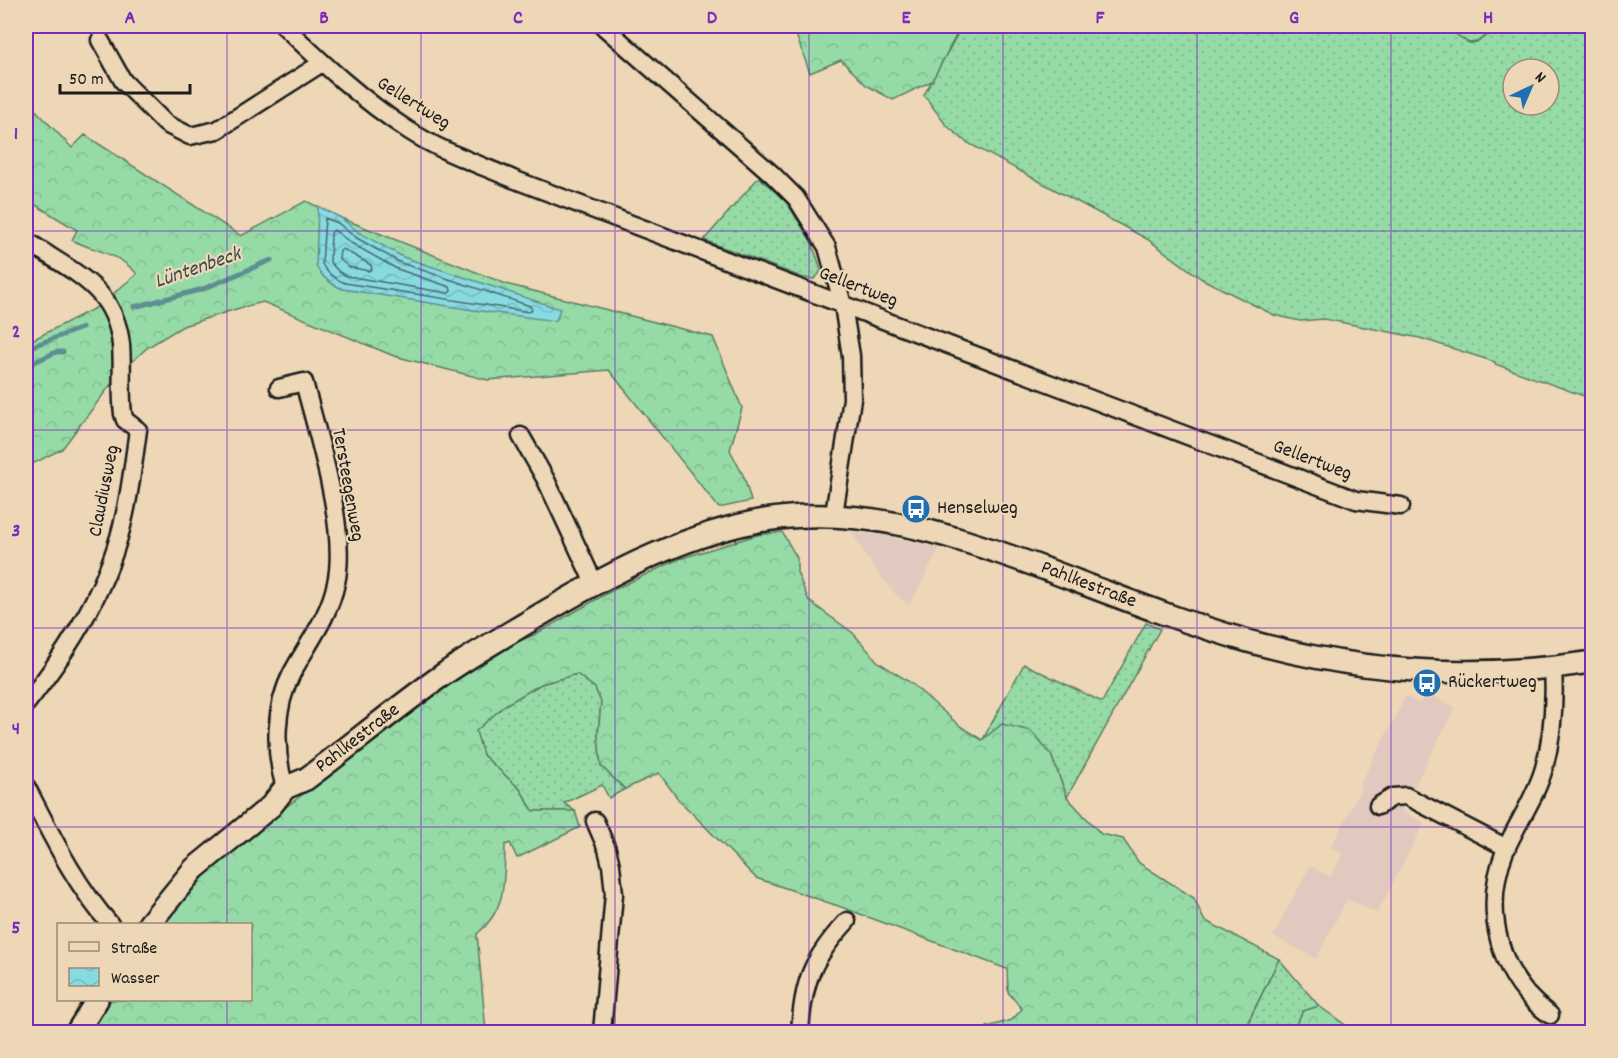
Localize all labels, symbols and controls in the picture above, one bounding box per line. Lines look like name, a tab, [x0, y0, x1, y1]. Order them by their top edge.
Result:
text: A	[125, 5, 136, 33]
text: B	[319, 5, 329, 33]
text: C	[513, 5, 523, 33]
text: D	[707, 5, 718, 33]
text: E	[901, 5, 911, 33]
text: F	[1096, 5, 1106, 33]
text: G	[1289, 5, 1299, 33]
text: H	[1483, 5, 1493, 33]
scale bar	[60, 57, 190, 95]
north arrow	[1501, 57, 1561, 117]
text: N	[1529, 67, 1551, 89]
text: 50 m	[69, 68, 104, 93]
street label: Gellertweg	[371, 70, 455, 138]
text: 1	[14, 121, 18, 149]
water label: Lüntenbeck	[151, 239, 247, 298]
street label: Gellertweg	[814, 260, 902, 316]
text: 2	[12, 319, 20, 347]
street label: Tersteegenweg	[323, 426, 371, 544]
street label: Gellertweg	[1268, 433, 1356, 489]
street label: Claudiusweg	[82, 443, 128, 539]
bus stop icon: Henselweg	[900, 493, 932, 525]
place label: Henselweg	[937, 495, 1018, 523]
text: 3	[12, 518, 20, 546]
street label: Pahlkestraße	[1037, 554, 1140, 616]
bus stop icon: Rückertweg	[1411, 667, 1443, 699]
place label: Rückertweg	[1448, 669, 1537, 697]
street label: Pahlkestraße	[310, 697, 407, 781]
text: 4	[12, 716, 20, 744]
text: 5	[11, 915, 21, 943]
legend	[57, 923, 252, 1001]
text: Straße	[111, 937, 157, 962]
text: Wasser	[111, 967, 160, 992]

